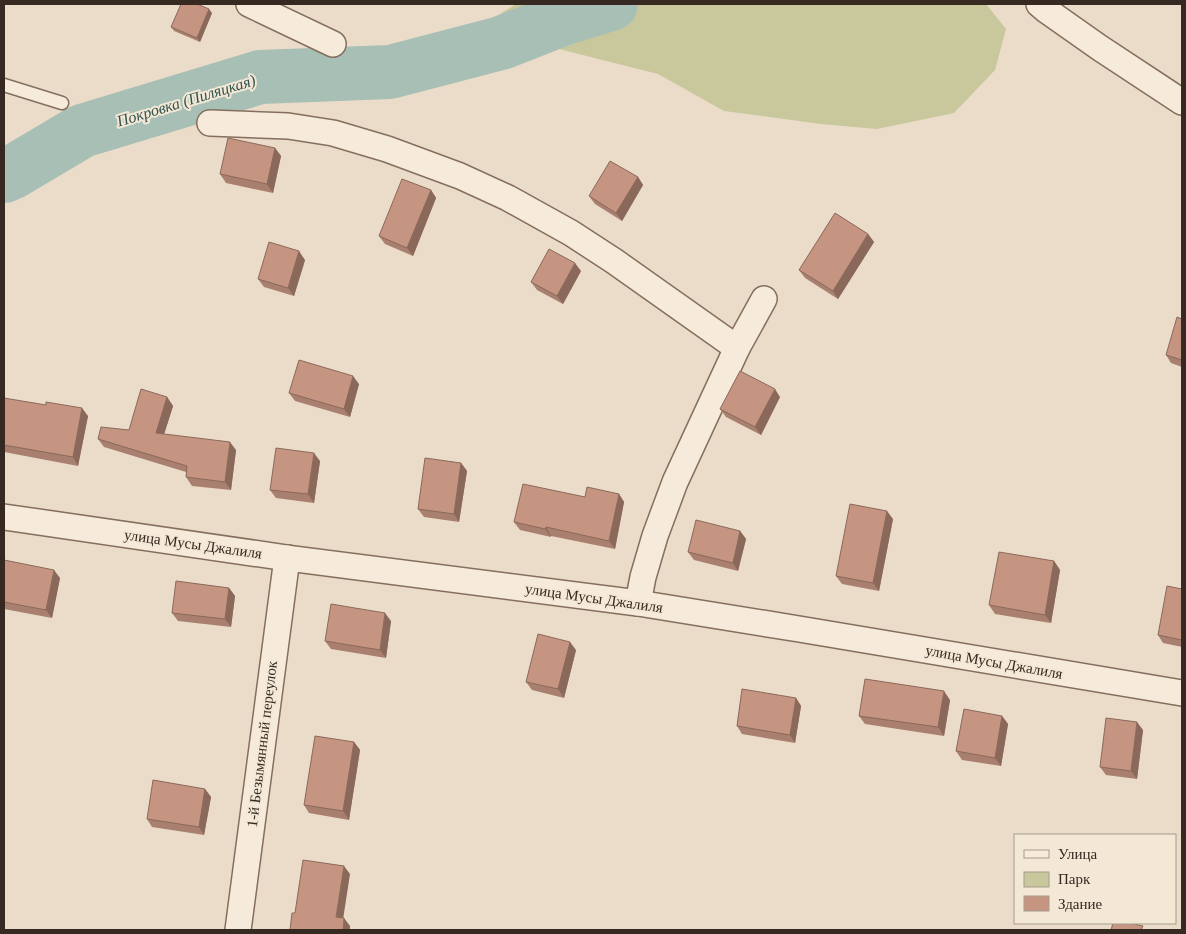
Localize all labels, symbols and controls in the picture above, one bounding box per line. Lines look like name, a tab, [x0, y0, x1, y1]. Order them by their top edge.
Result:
water label: Покровка (Пиляцкая)	[114, 71, 258, 131]
street label: улица Мусы Джалиля	[123, 526, 263, 562]
street label: улица Мусы Джалиля	[524, 580, 664, 616]
street label: улица Мусы Джалиля	[924, 642, 1064, 682]
street label: 1-й Безымянный переулок	[244, 659, 280, 828]
legend	[1014, 834, 1176, 924]
text: Улица	[1058, 846, 1097, 862]
text: Парк	[1058, 871, 1091, 887]
text: Здание	[1058, 896, 1102, 912]

